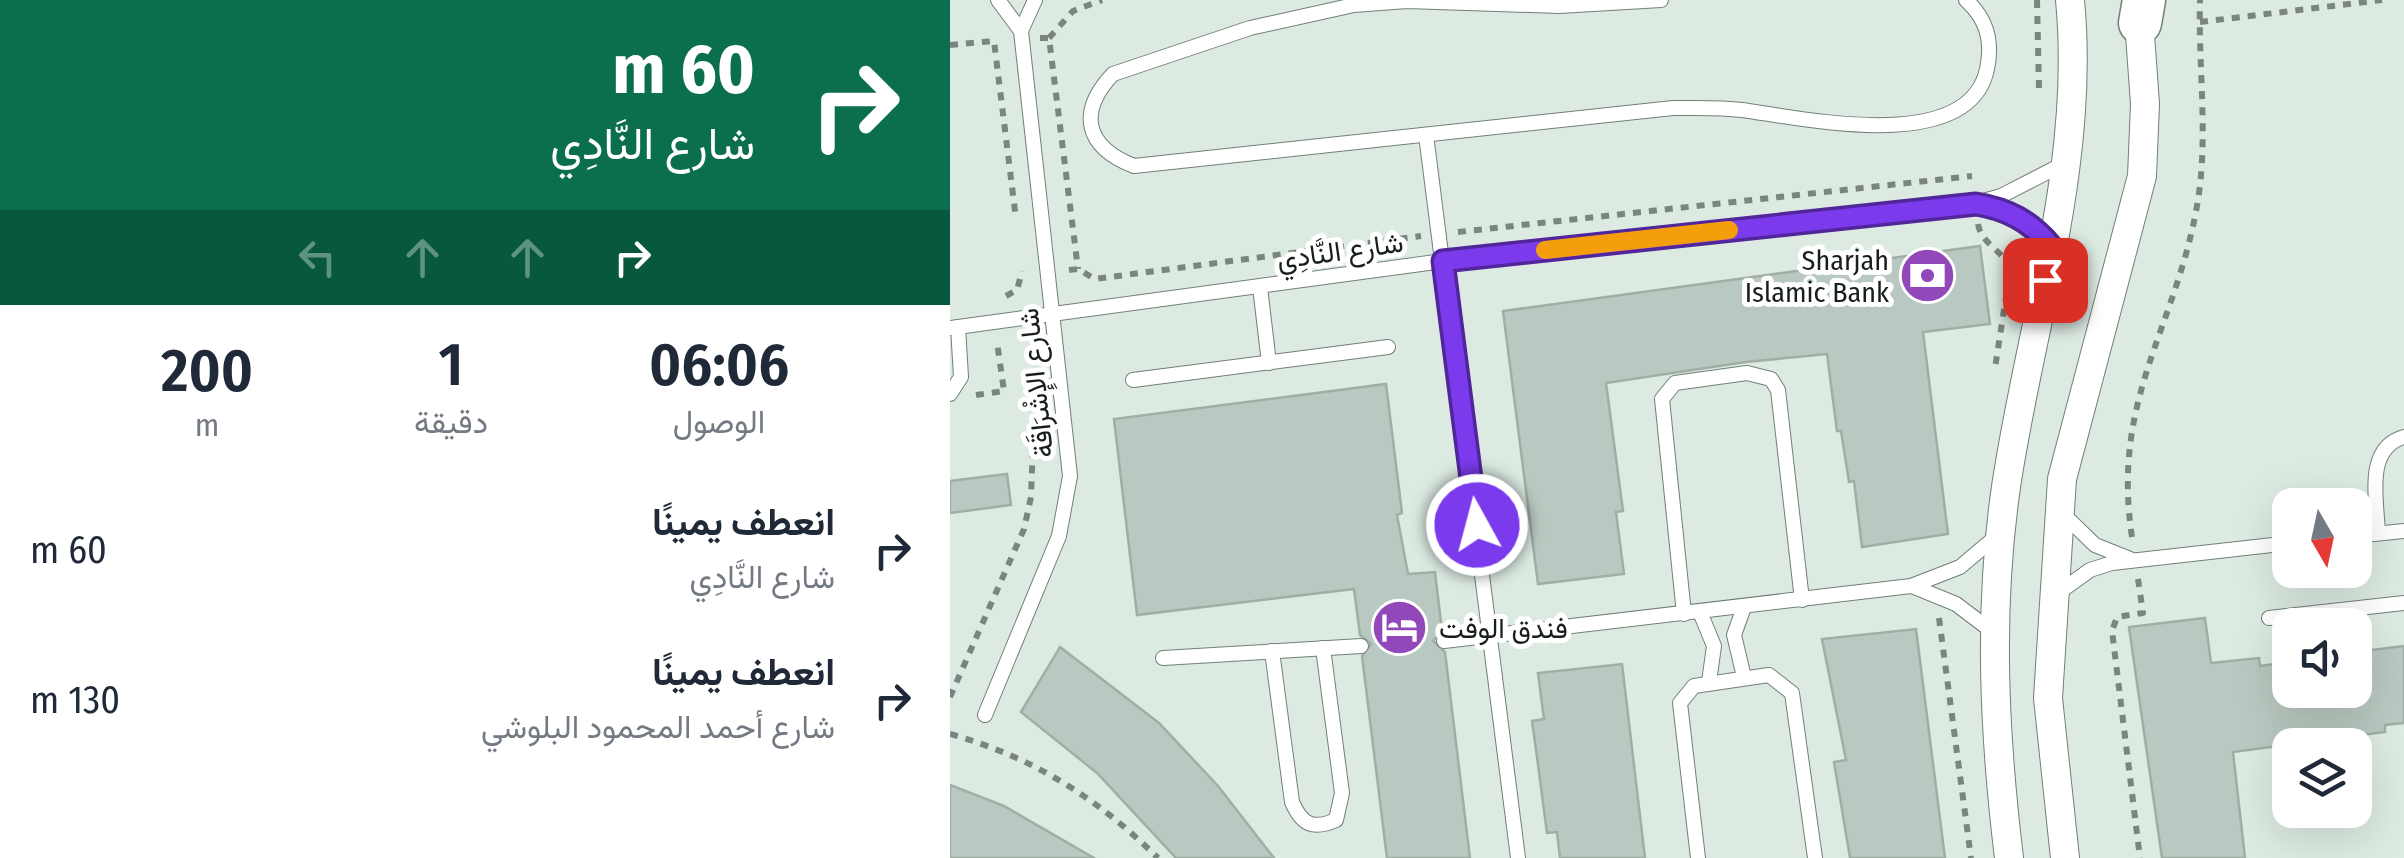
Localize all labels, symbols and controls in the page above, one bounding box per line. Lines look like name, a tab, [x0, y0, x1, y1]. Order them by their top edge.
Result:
text: 60 m	[612, 28, 755, 112]
icon: right	[790, 40, 920, 170]
text: شارع النَّادِي	[550, 117, 755, 171]
street label: شارع النَّادِي	[1275, 225, 1406, 282]
icon: left	[290, 230, 345, 285]
icon: ahead	[395, 230, 450, 285]
icon: ahead	[500, 230, 555, 285]
icon: right	[605, 230, 660, 285]
pin	[2003, 238, 2088, 323]
place label: Sharjah Islamic Bank	[1745, 244, 1890, 309]
bank icon: Sharjah Islamic Bank	[1898, 246, 1958, 306]
icon: arrive	[2018, 253, 2073, 308]
street label: شارع الإِشْرَاقَة	[1011, 306, 1065, 459]
text: 1	[439, 329, 464, 401]
text: 06:06	[649, 329, 789, 401]
text: 200	[161, 335, 253, 407]
text: دقيقة	[414, 403, 488, 441]
text: الوصول	[673, 403, 765, 441]
text: m	[195, 406, 219, 444]
position arrow	[1425, 473, 1529, 577]
north arrow	[2272, 488, 2372, 588]
map controls	[2272, 488, 2372, 828]
text: انعطف يمينًا	[652, 499, 835, 545]
icon: right	[865, 523, 920, 578]
text: 60 m	[30, 527, 107, 573]
text: شارع النَّادِي	[689, 558, 835, 596]
hotel icon: فندق الوفت	[1370, 598, 1430, 658]
button: sound	[2272, 608, 2372, 708]
place label: فندق الوفت	[1439, 612, 1568, 646]
text: انعطف يمينًا	[652, 649, 835, 695]
icon: right	[865, 673, 920, 728]
text: 130 m	[30, 677, 120, 723]
text: شارع أحمد المحمود البلوشي	[481, 708, 835, 746]
button: layers	[2272, 728, 2372, 828]

